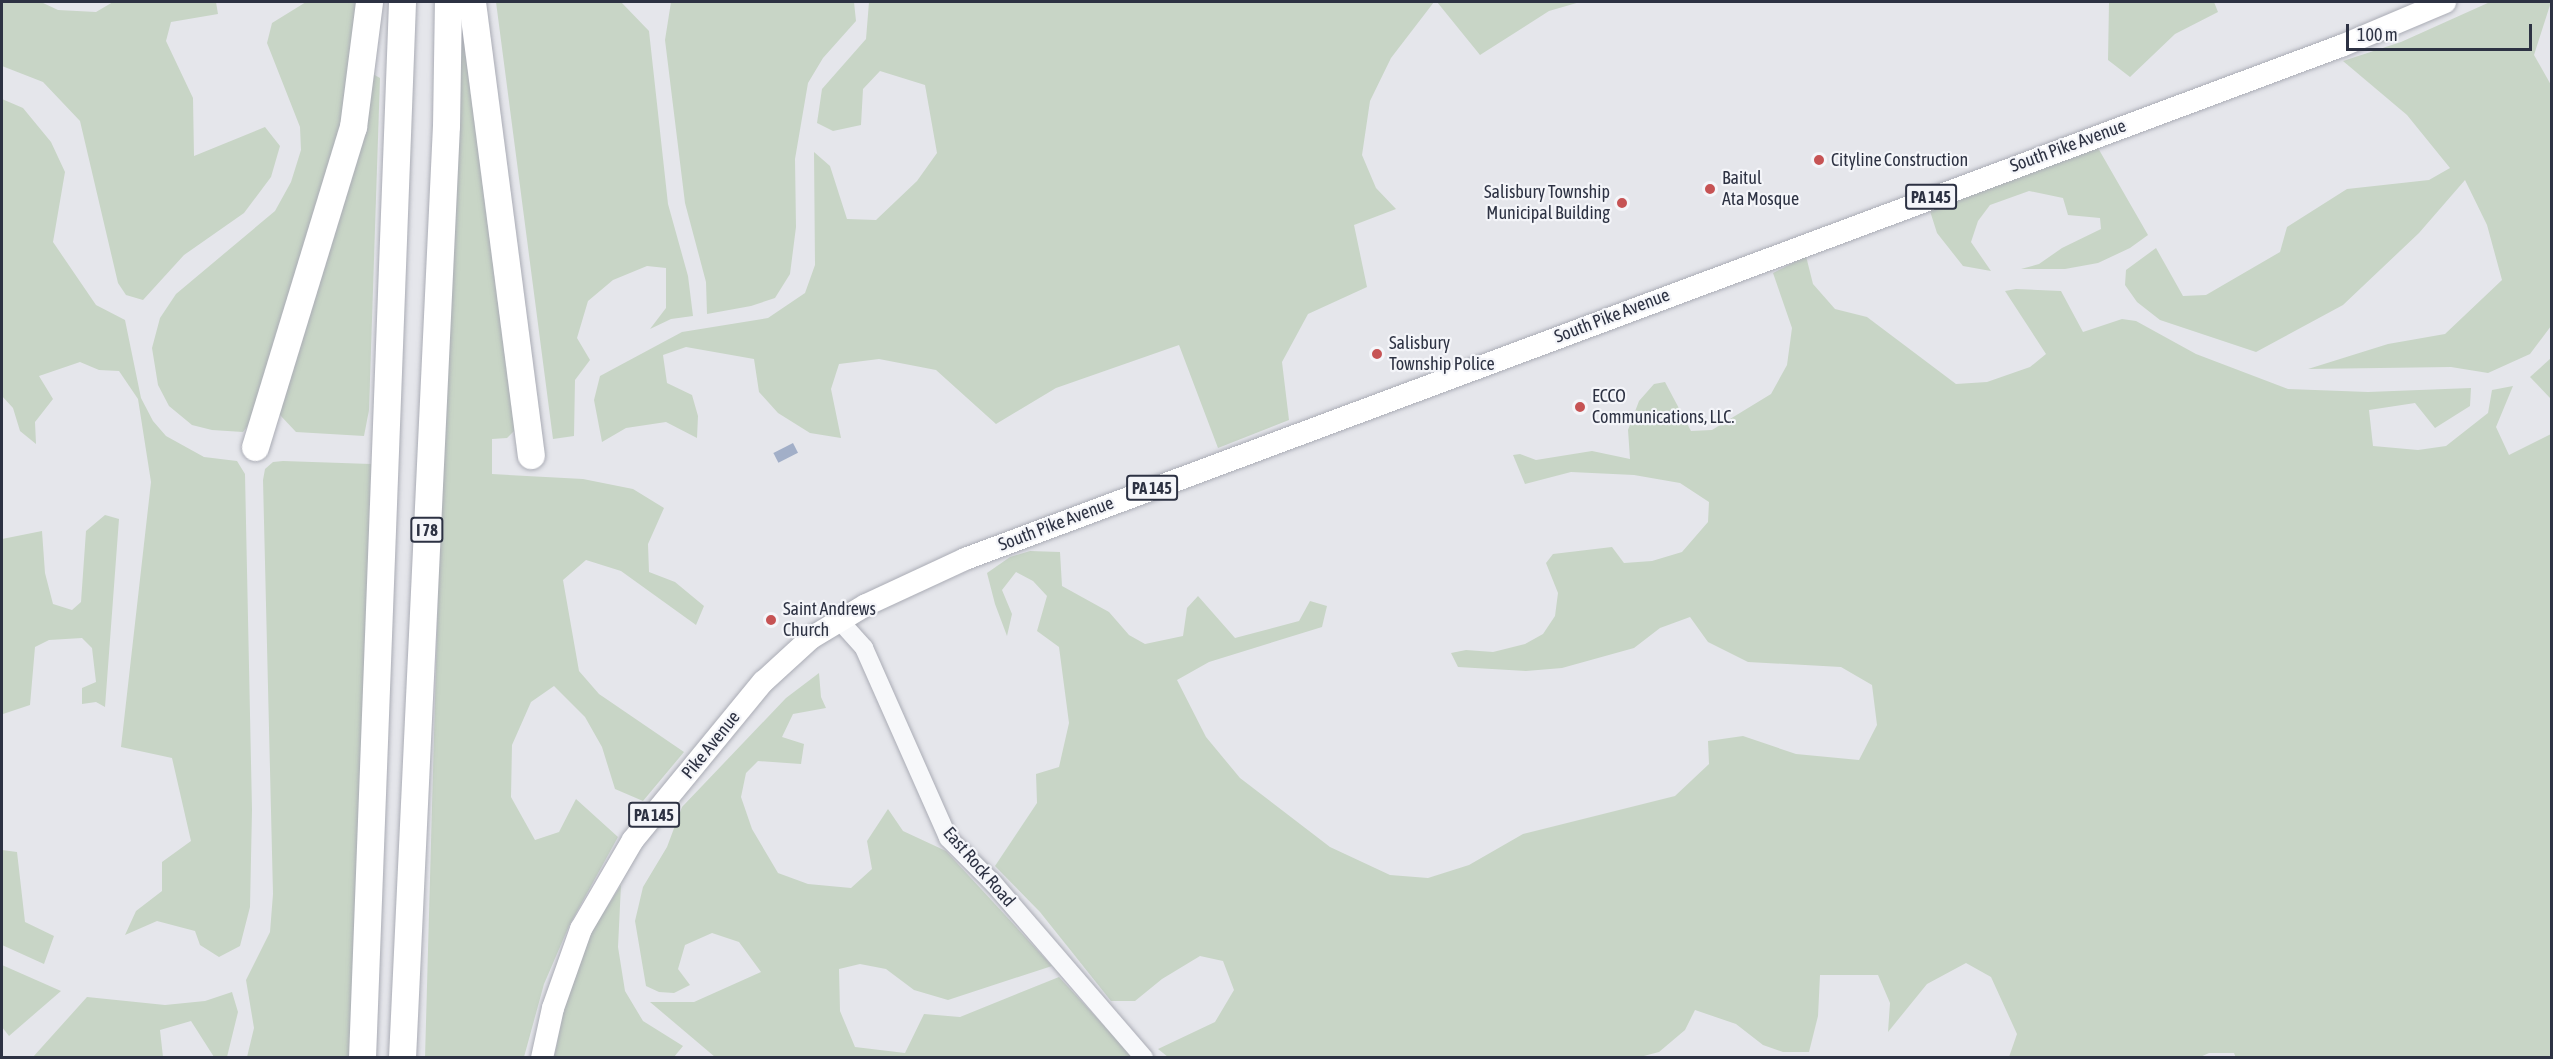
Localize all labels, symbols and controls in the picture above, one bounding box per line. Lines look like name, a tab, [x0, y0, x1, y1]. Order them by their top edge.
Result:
scale bar	[2349, 12, 2535, 50]
text: 100 m	[2357, 24, 2398, 45]
street label: South Pike Avenue	[2007, 115, 2129, 177]
place label: Cityline Construction	[1831, 149, 1968, 171]
marker: Cityline Construction	[1812, 153, 1826, 167]
place label: Baitul Ata Mosque	[1722, 168, 1799, 210]
place label: Salisbury Township Municipal Building	[1484, 182, 1610, 224]
marker: Baitul Ata Mosque	[1703, 182, 1717, 196]
road number: PA 145	[1904, 184, 1958, 210]
marker: Salisbury Township Municipal Building	[1615, 196, 1629, 210]
street label: South Pike Avenue	[1551, 284, 1673, 348]
place label: Salisbury Township Police	[1389, 333, 1495, 376]
marker: Salisbury Township Police	[1370, 347, 1384, 361]
place label: ECCO Communications, LLC.	[1592, 386, 1734, 428]
marker: ECCO Communications, LLC.	[1573, 400, 1587, 414]
road number: PA 145	[1125, 475, 1179, 501]
street label: South Pike Avenue	[995, 492, 1117, 556]
road number: I 78	[409, 517, 445, 543]
place label: Saint Andrews Church	[783, 599, 876, 642]
marker: Saint Andrews Church	[764, 613, 778, 627]
street label: Pike Avenue	[677, 707, 745, 783]
road number: PA 145	[627, 802, 681, 828]
street label: East Rock Road	[938, 823, 1020, 911]

